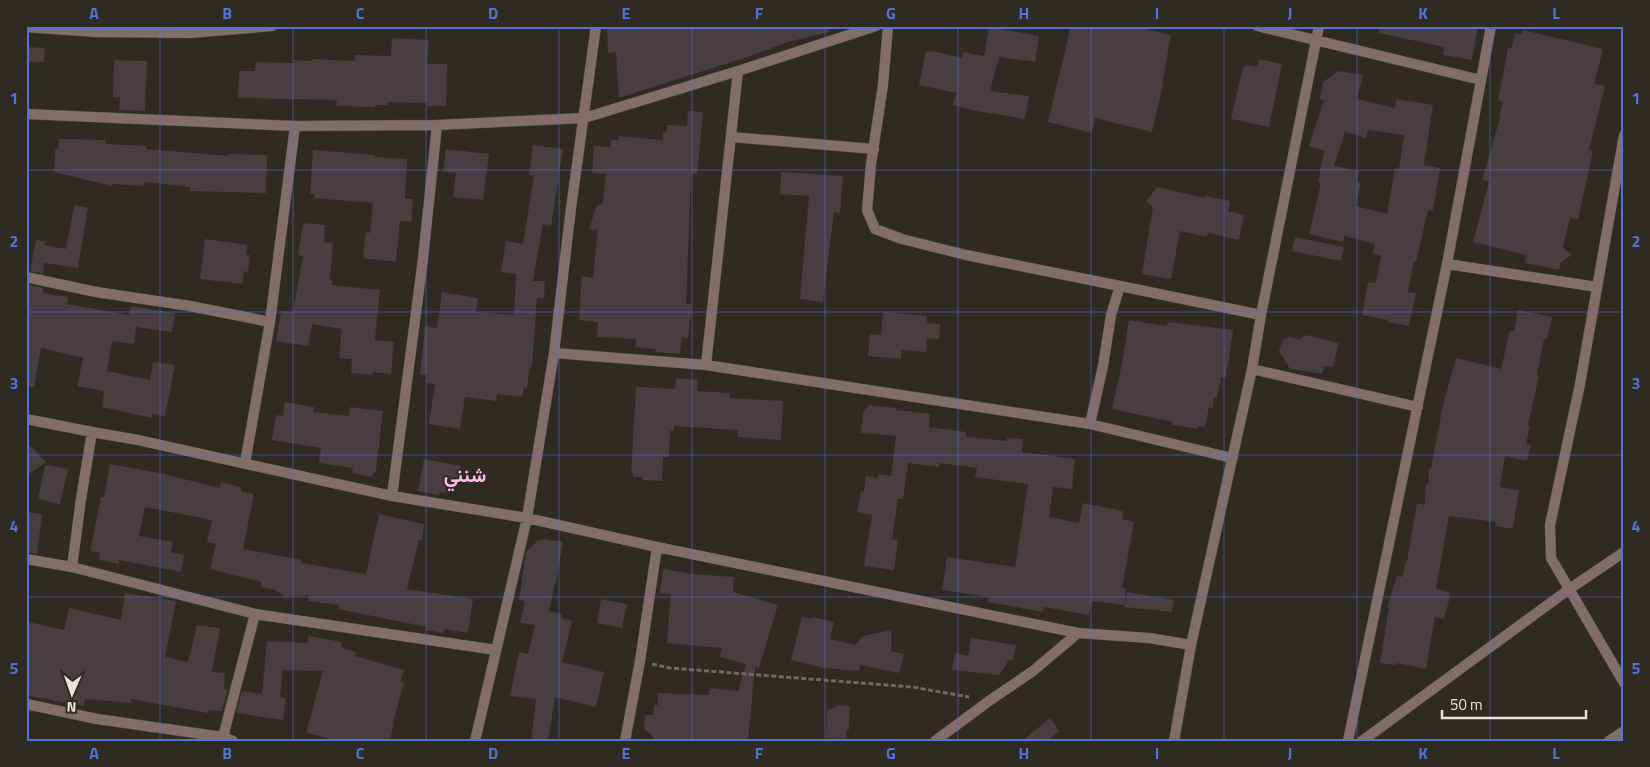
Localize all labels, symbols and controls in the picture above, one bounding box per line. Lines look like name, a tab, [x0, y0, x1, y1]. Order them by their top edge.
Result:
text: A	[89, 1, 99, 25]
text: B	[222, 1, 232, 25]
text: C	[356, 1, 365, 25]
text: D	[488, 1, 498, 25]
text: E	[622, 1, 631, 25]
text: F	[755, 1, 764, 25]
text: G	[886, 1, 896, 25]
text: H	[1019, 1, 1029, 25]
text: I	[1155, 1, 1159, 25]
text: J	[1288, 1, 1292, 25]
text: K	[1418, 1, 1428, 25]
text: L	[1552, 1, 1560, 25]
text: 1	[10, 86, 18, 110]
text: 1	[1632, 86, 1640, 110]
text: 2	[10, 229, 18, 253]
text: 2	[1632, 229, 1640, 253]
text: 3	[10, 371, 18, 395]
text: 3	[1632, 371, 1640, 395]
district label: شنني	[444, 459, 486, 492]
text: 4	[10, 514, 19, 538]
text: 4	[1632, 514, 1641, 538]
text: 5	[10, 656, 19, 680]
text: 5	[1632, 656, 1641, 680]
north arrow	[48, 670, 98, 720]
scale bar	[1442, 687, 1586, 719]
text: 50 m	[1450, 693, 1483, 716]
text: N	[66, 697, 77, 718]
text: A	[89, 741, 99, 765]
text: B	[222, 741, 232, 765]
text: C	[356, 741, 365, 765]
text: D	[488, 741, 498, 765]
text: E	[622, 741, 631, 765]
text: F	[755, 741, 764, 765]
text: G	[886, 741, 896, 765]
text: H	[1019, 741, 1029, 765]
text: I	[1155, 741, 1159, 765]
text: J	[1288, 741, 1292, 765]
text: K	[1418, 741, 1428, 765]
text: L	[1552, 741, 1560, 765]

